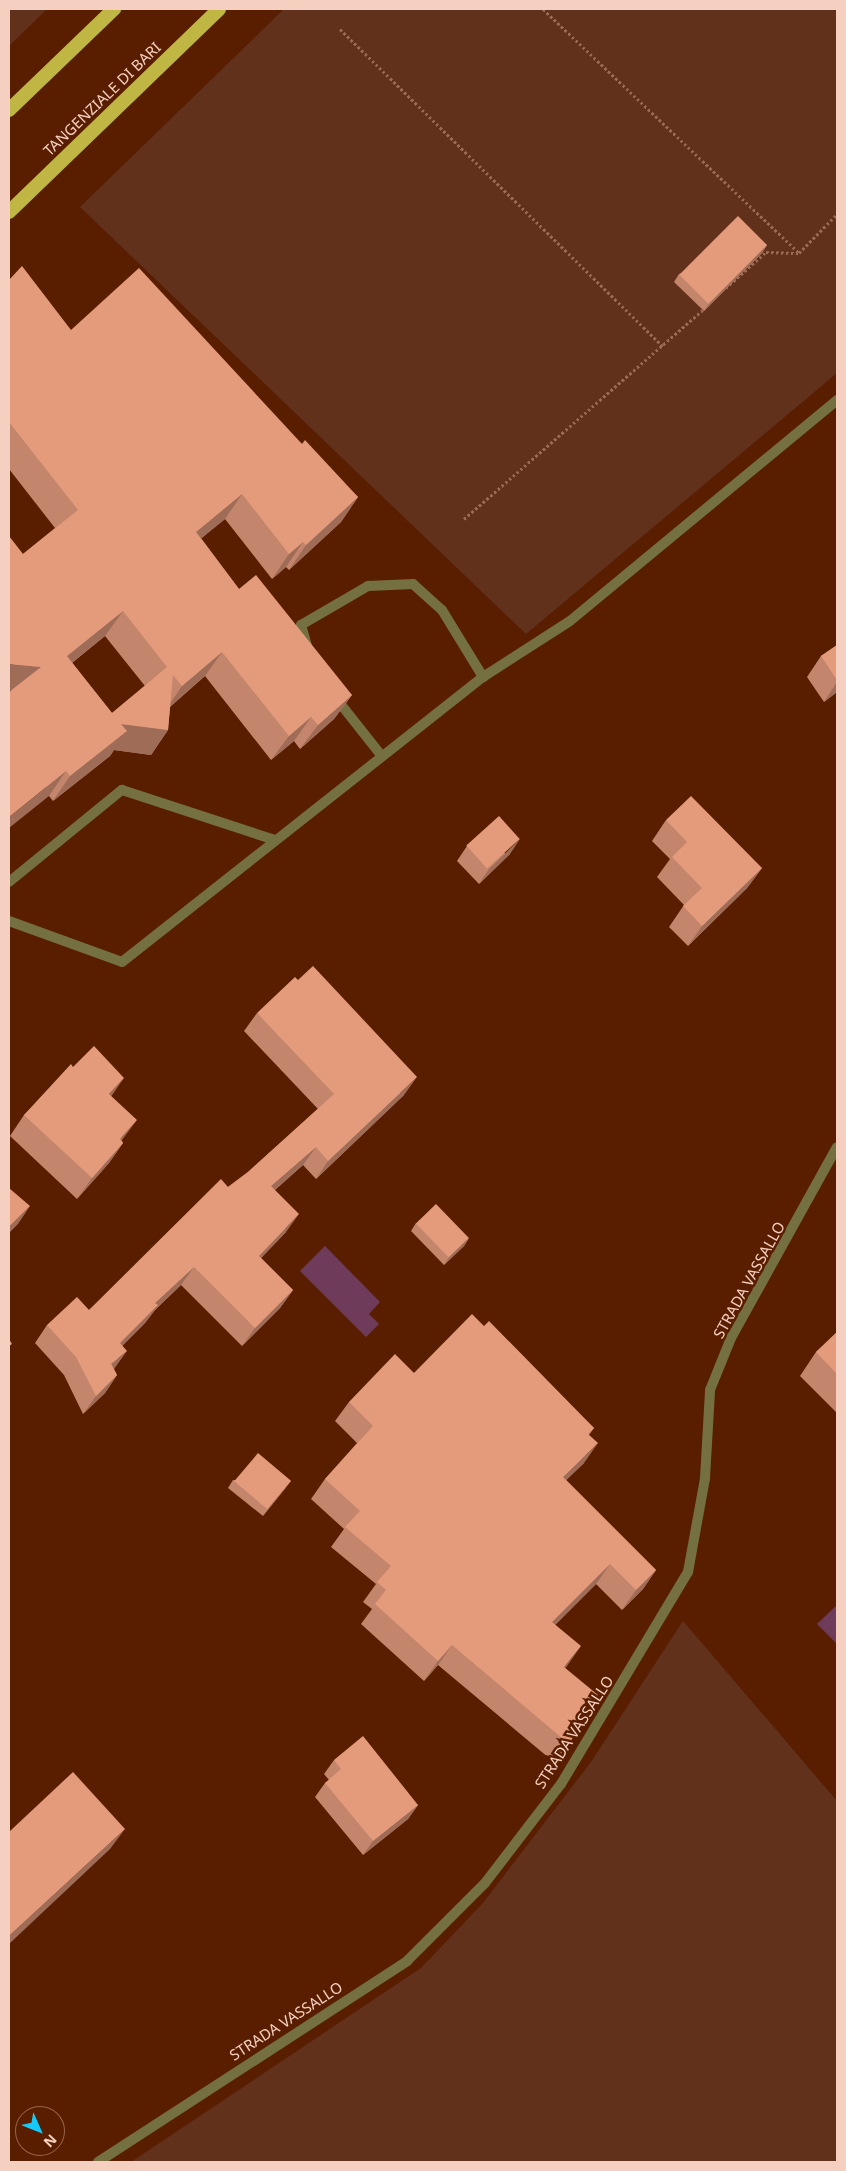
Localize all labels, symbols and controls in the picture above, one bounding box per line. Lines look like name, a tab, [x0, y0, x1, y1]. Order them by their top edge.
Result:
street label: TANGENZIALE DI BARI	[40, 38, 164, 160]
street label: STRADA VASSALLO	[709, 1218, 789, 1342]
street label: STRADA VASSALLO	[531, 1672, 617, 1792]
street label: STRADA VASSALLO	[226, 1978, 346, 2064]
north arrow	[15, 2106, 65, 2156]
text: N	[40, 2130, 61, 2152]

